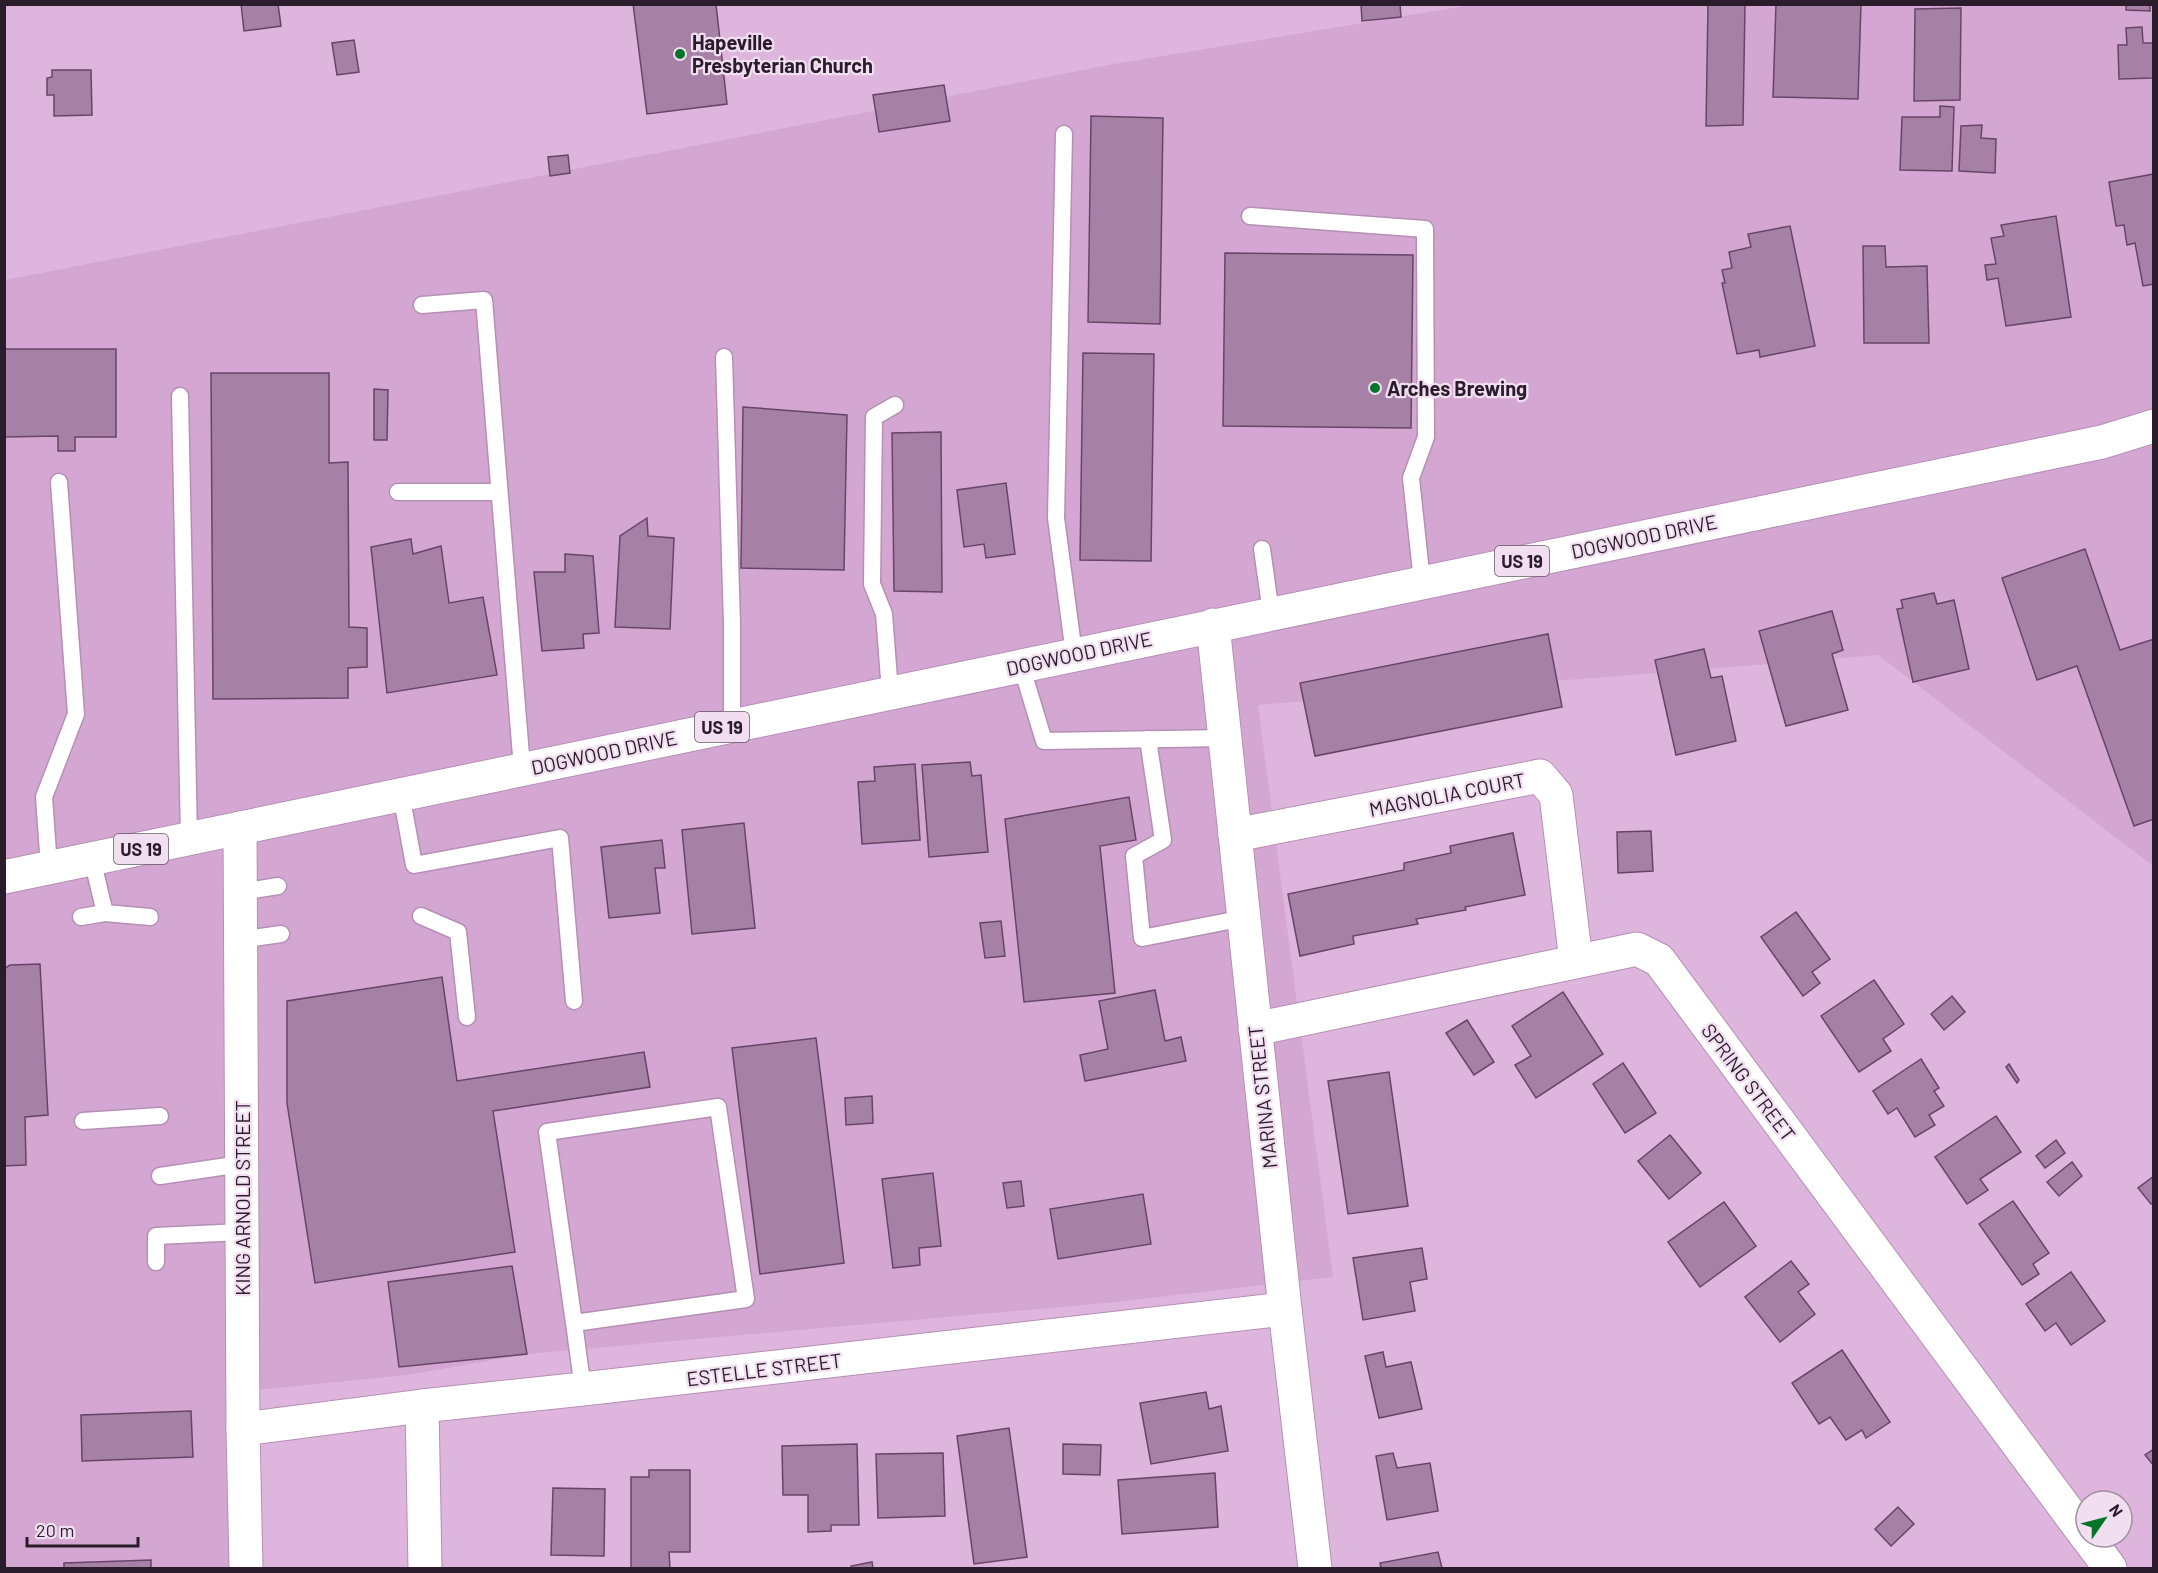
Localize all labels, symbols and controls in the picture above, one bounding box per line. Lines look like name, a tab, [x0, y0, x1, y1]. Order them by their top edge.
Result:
place label: Hapeville Presbyterian Church	[692, 30, 873, 77]
marker: Hapeville Presbyterian Church	[673, 47, 687, 61]
place label: Arches Brewing	[1387, 376, 1527, 400]
marker: Arches Brewing	[1368, 381, 1382, 395]
street label: DOGWOOD DRIVE	[1569, 509, 1719, 563]
road number: US 19	[1495, 546, 1549, 576]
street label: DOGWOOD DRIVE	[1004, 626, 1154, 680]
road number: US 19	[695, 712, 749, 742]
street label: DOGWOOD DRIVE	[529, 725, 679, 779]
street label: MAGNOLIA COURT	[1367, 767, 1527, 821]
road number: US 19	[114, 834, 168, 864]
street label: SPRING STREET	[1697, 1018, 1801, 1146]
street label: MARINA STREET	[1243, 1024, 1281, 1170]
street label: KING ARNOLD STREET	[230, 1100, 254, 1296]
street label: ESTELLE STREET	[685, 1348, 843, 1390]
north arrow	[2074, 1489, 2134, 1549]
text: N	[2106, 1500, 2128, 1520]
scale bar	[27, 1510, 138, 1548]
text: 20 m	[36, 1519, 74, 1541]

